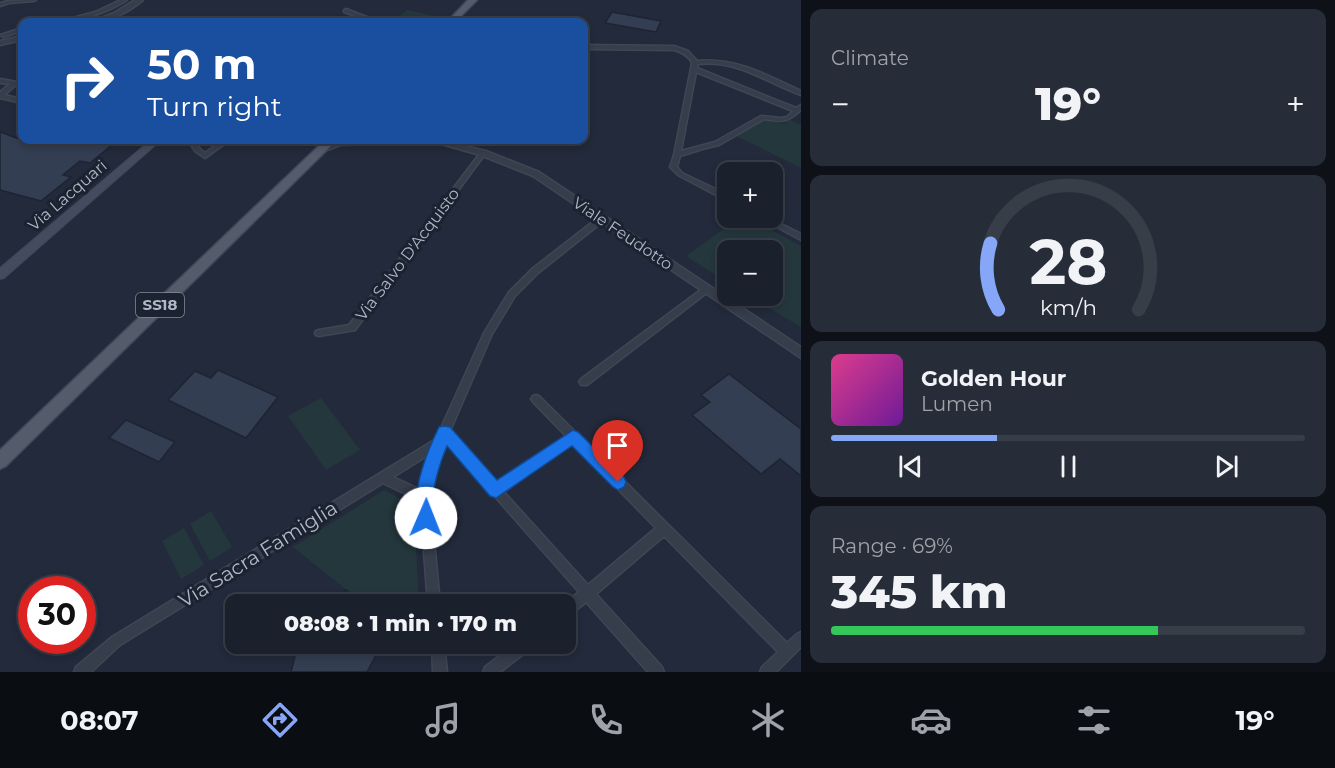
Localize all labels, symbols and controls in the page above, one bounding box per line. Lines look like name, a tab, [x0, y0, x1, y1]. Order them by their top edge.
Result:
text: 50 m	[147, 38, 256, 90]
icon: right	[48, 42, 126, 120]
text: Climate	[831, 46, 909, 70]
text: 19°	[1035, 76, 1101, 131]
text: −	[831, 84, 850, 124]
text: +	[1286, 84, 1305, 124]
text: Turn right	[147, 90, 282, 123]
street label: Via Lacquari	[24, 156, 111, 235]
map controls	[717, 162, 783, 306]
button: +	[717, 162, 783, 228]
street label: Via Salvo D'Acquisto	[351, 184, 463, 324]
street label: Viale Feudotto	[569, 193, 676, 274]
text: 28	[1029, 224, 1107, 300]
button: −	[717, 240, 783, 306]
road number: SS18	[136, 293, 184, 317]
text: km/h	[1039, 295, 1097, 321]
text: Golden Hour	[921, 365, 1066, 392]
text: Lumen	[921, 392, 993, 416]
pin	[592, 420, 643, 482]
icon: arrive	[601, 429, 634, 462]
icon: previous	[894, 450, 927, 483]
icon: pause	[1052, 450, 1085, 483]
icon: next	[1210, 450, 1243, 483]
position arrow	[394, 486, 458, 550]
street label: Via Sacra Famiglia	[174, 495, 342, 613]
text: Range · 69%	[831, 534, 953, 558]
text: 345 km	[831, 564, 1007, 619]
speed limit sign: 30	[18, 576, 96, 654]
text: 08:08 · 1 min · 170 m	[284, 610, 517, 637]
icon: directions	[259, 699, 301, 741]
icon: music	[422, 699, 464, 741]
icon: phone	[585, 699, 627, 741]
icon: climate	[747, 699, 789, 741]
icon: car	[910, 699, 952, 741]
icon: filters	[1073, 699, 1115, 741]
text: 08:07	[60, 704, 139, 737]
text: 19°	[1235, 704, 1275, 737]

